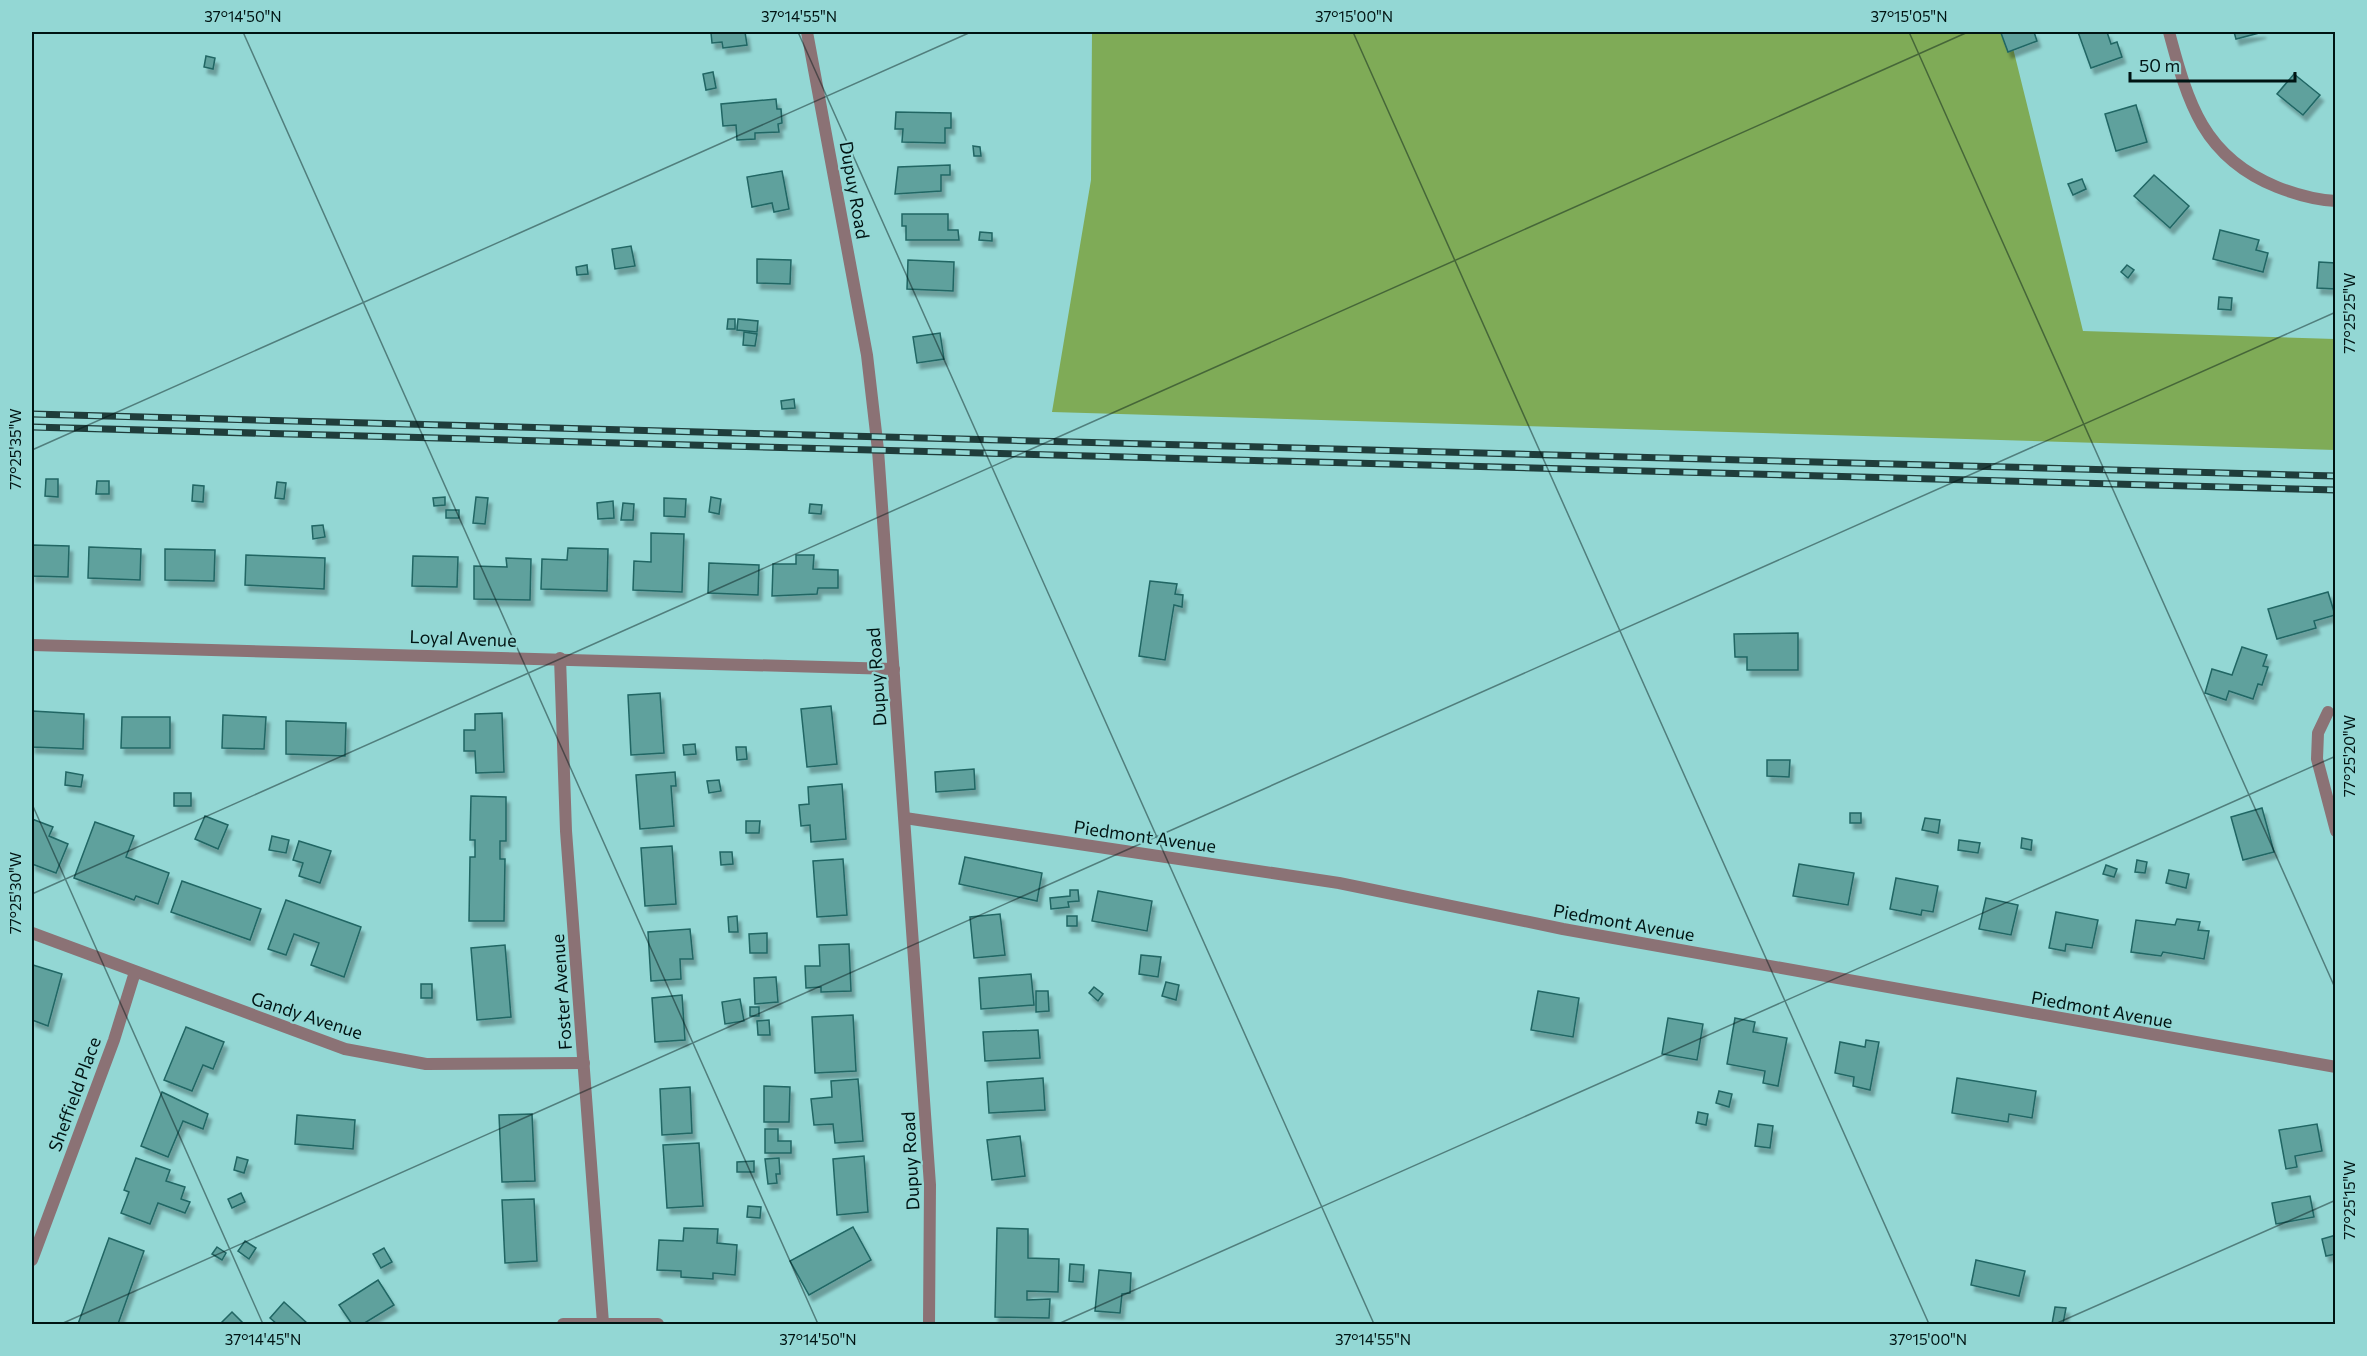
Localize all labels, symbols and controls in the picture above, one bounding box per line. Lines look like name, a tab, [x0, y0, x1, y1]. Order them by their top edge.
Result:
text: 37°14'50"N	[204, 7, 282, 25]
text: 37°14'55"N	[761, 7, 837, 25]
text: 37°15'00"N	[1315, 7, 1393, 25]
text: 37°15'05"N	[1871, 7, 1947, 25]
scale bar	[2130, 45, 2295, 83]
text: 50 m	[2139, 54, 2180, 76]
street label: Dupuy Road	[836, 139, 874, 241]
text: 77°25'25"W	[2340, 273, 2358, 353]
text: 77°25'35"W	[6, 408, 24, 490]
street label: Loyal Avenue	[409, 625, 517, 651]
street label: Dupuy Road	[862, 627, 890, 727]
text: 77°25'20"W	[2340, 715, 2358, 797]
street label: Piedmont Avenue	[1072, 815, 1218, 857]
text: 77°25'30"W	[6, 852, 24, 934]
street label: Piedmont Avenue	[1551, 899, 1697, 945]
street label: Foster Avenue	[546, 933, 576, 1051]
street label: Piedmont Avenue	[2029, 986, 2175, 1032]
street label: Gandy Avenue	[248, 987, 366, 1043]
street label: Sheffield Place	[43, 1034, 105, 1154]
street label: Dupuy Road	[896, 1111, 924, 1211]
text: 77°25'15"W	[2340, 1161, 2358, 1239]
text: 37°14'45"N	[225, 1330, 301, 1348]
text: 37°14'50"N	[779, 1330, 857, 1348]
text: 37°14'55"N	[1335, 1330, 1411, 1348]
text: 37°15'00"N	[1889, 1330, 1967, 1348]

